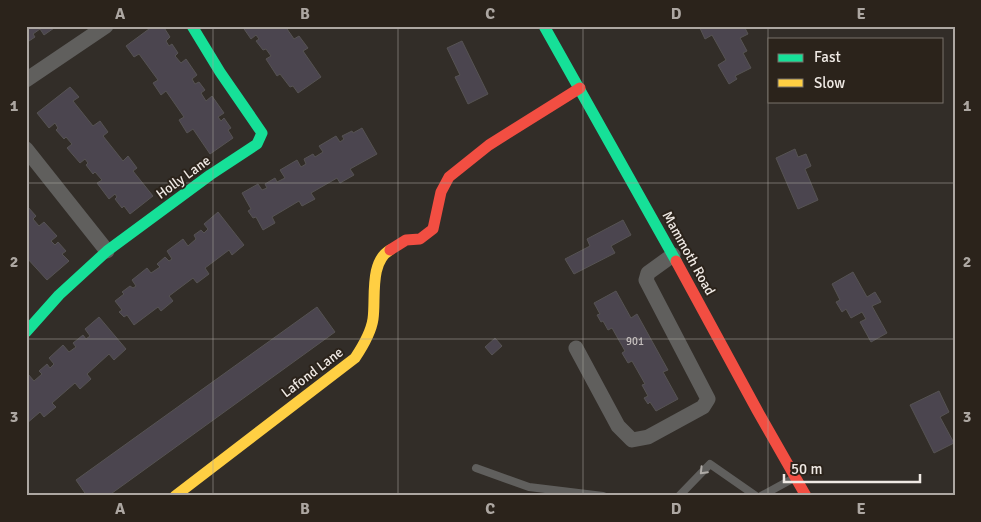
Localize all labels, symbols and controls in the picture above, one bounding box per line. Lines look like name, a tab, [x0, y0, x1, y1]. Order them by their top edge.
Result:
text: A	[115, 4, 126, 24]
text: B	[300, 4, 310, 24]
text: C	[485, 4, 495, 24]
text: D	[671, 4, 682, 24]
text: E	[856, 4, 866, 24]
legend	[768, 38, 944, 102]
text: Fast	[814, 48, 841, 66]
text: Slow	[814, 74, 845, 92]
text: 1	[10, 96, 19, 116]
text: 1	[963, 96, 972, 116]
street label: Holly Lane	[153, 152, 214, 203]
street label: Mammoth Road	[658, 208, 719, 298]
text: 2	[10, 252, 18, 272]
text: 2	[963, 252, 971, 272]
house number: 901	[626, 335, 644, 348]
street label: Lafond Lane	[278, 344, 347, 401]
text: 3	[10, 407, 18, 427]
text: 3	[963, 407, 971, 427]
scale bar	[784, 452, 920, 484]
text: 50 m	[791, 460, 822, 478]
one-way arrow	[700, 465, 709, 474]
text: A	[115, 499, 126, 519]
text: B	[300, 499, 310, 519]
text: C	[485, 499, 495, 519]
text: D	[671, 499, 682, 519]
text: E	[856, 499, 866, 519]

